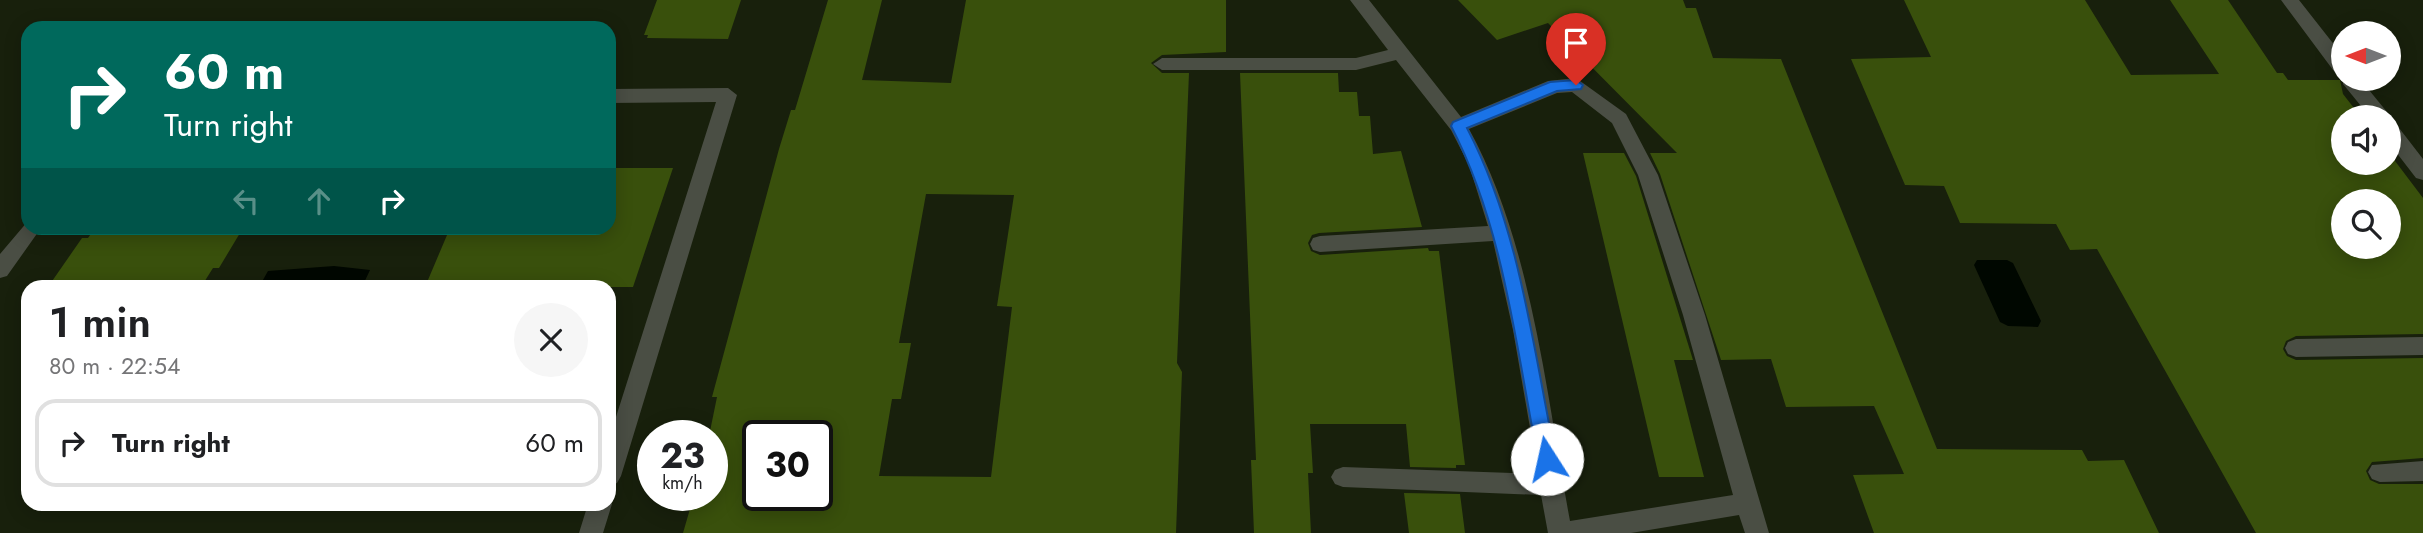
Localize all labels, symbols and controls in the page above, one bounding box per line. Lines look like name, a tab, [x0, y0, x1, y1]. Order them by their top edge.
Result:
pin	[1546, 13, 1606, 85]
north arrow	[2331, 21, 2401, 91]
map controls	[2331, 21, 2401, 259]
icon: arrive	[1557, 24, 1595, 62]
text: 60 m	[164, 37, 284, 107]
icon: right	[49, 49, 140, 140]
text: Turn right	[164, 102, 293, 148]
button: sound	[2331, 105, 2401, 175]
icon: left	[227, 182, 265, 220]
icon: ahead	[300, 182, 338, 220]
icon: right	[373, 182, 411, 220]
button: search	[2331, 189, 2401, 259]
text: 1 min	[49, 292, 151, 353]
button: close	[514, 303, 588, 377]
text: 80 m · 22:54	[49, 349, 180, 383]
speed limit sign: 30	[742, 420, 833, 511]
position arrow	[1510, 422, 1584, 496]
icon: right	[53, 424, 91, 462]
text: Turn right	[112, 424, 230, 462]
text: 60 m	[525, 424, 584, 462]
text: 23	[660, 431, 705, 481]
text: km/h	[662, 470, 703, 496]

